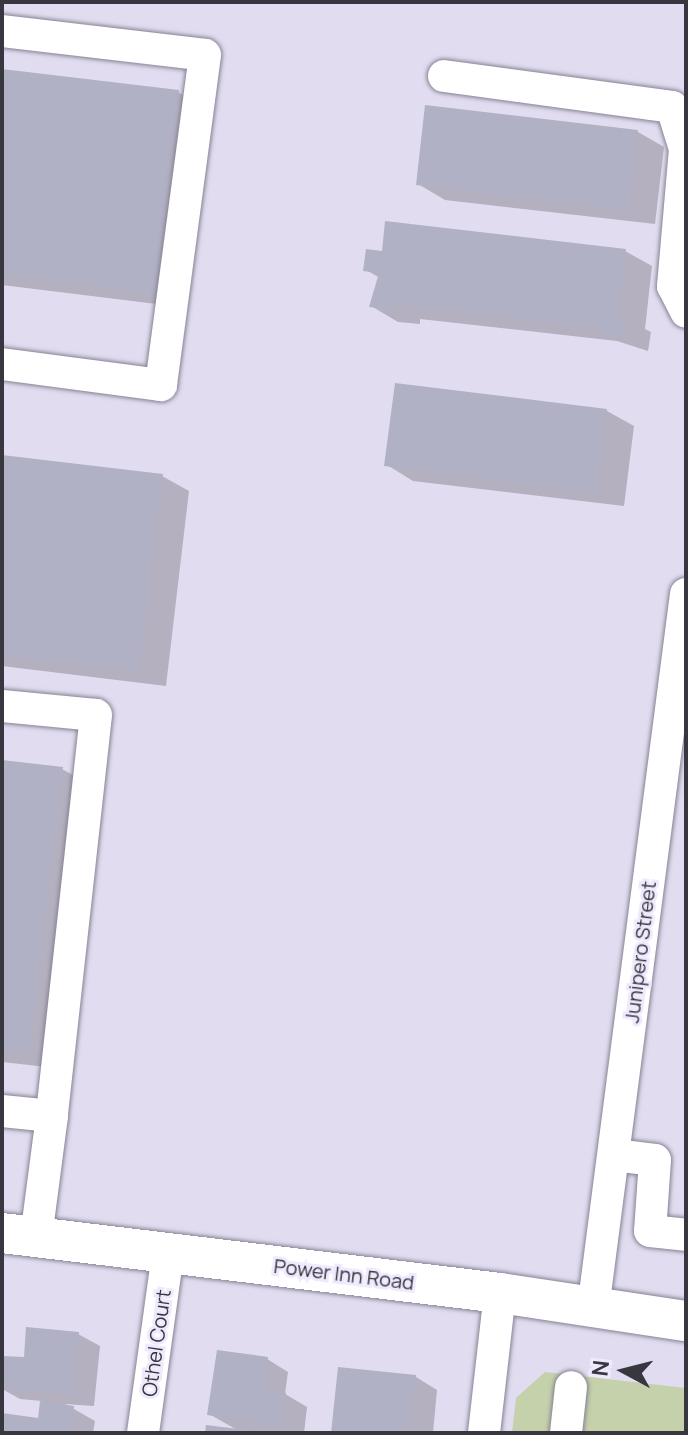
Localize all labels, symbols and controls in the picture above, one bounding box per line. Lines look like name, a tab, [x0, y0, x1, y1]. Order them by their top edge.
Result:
street label: Junipero Street	[619, 880, 661, 1024]
street label: Power Inn Road	[273, 1253, 415, 1295]
street label: Othel Court	[137, 1288, 175, 1398]
north arrow	[584, 1331, 664, 1411]
text: N	[584, 1358, 616, 1378]

